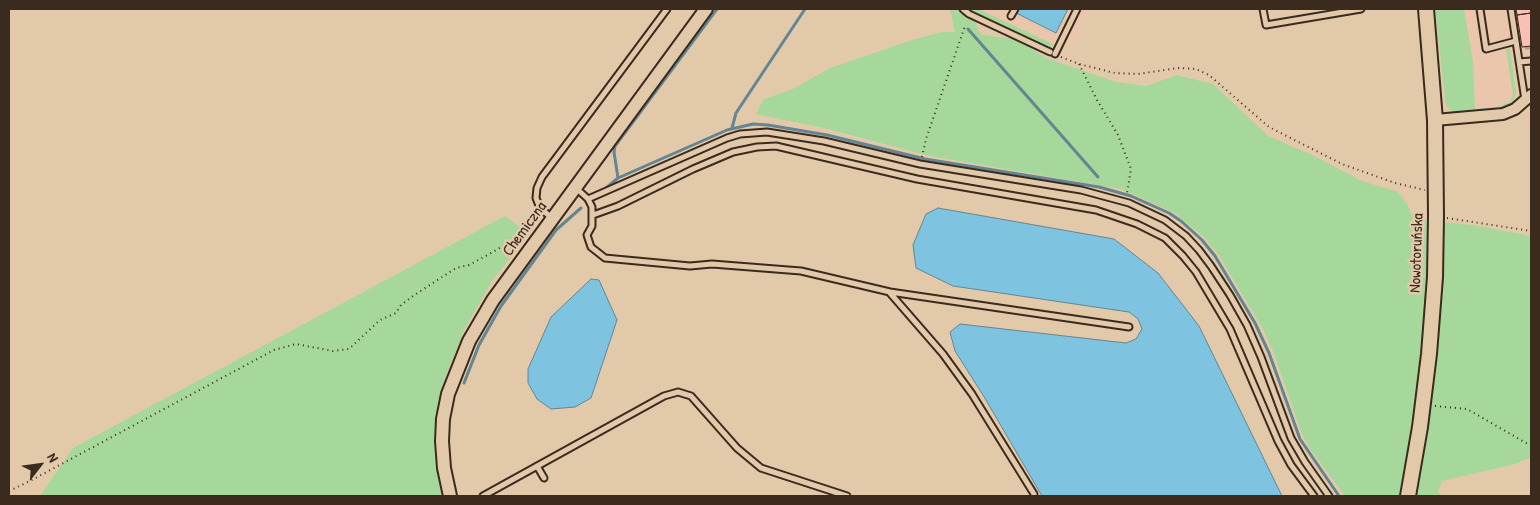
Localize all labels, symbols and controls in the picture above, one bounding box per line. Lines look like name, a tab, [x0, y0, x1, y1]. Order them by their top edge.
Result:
street label: Chemiczna	[499, 198, 551, 260]
street label: Nowotoruńska	[1406, 213, 1428, 293]
north arrow	[15, 440, 65, 490]
text: N	[43, 449, 64, 465]

